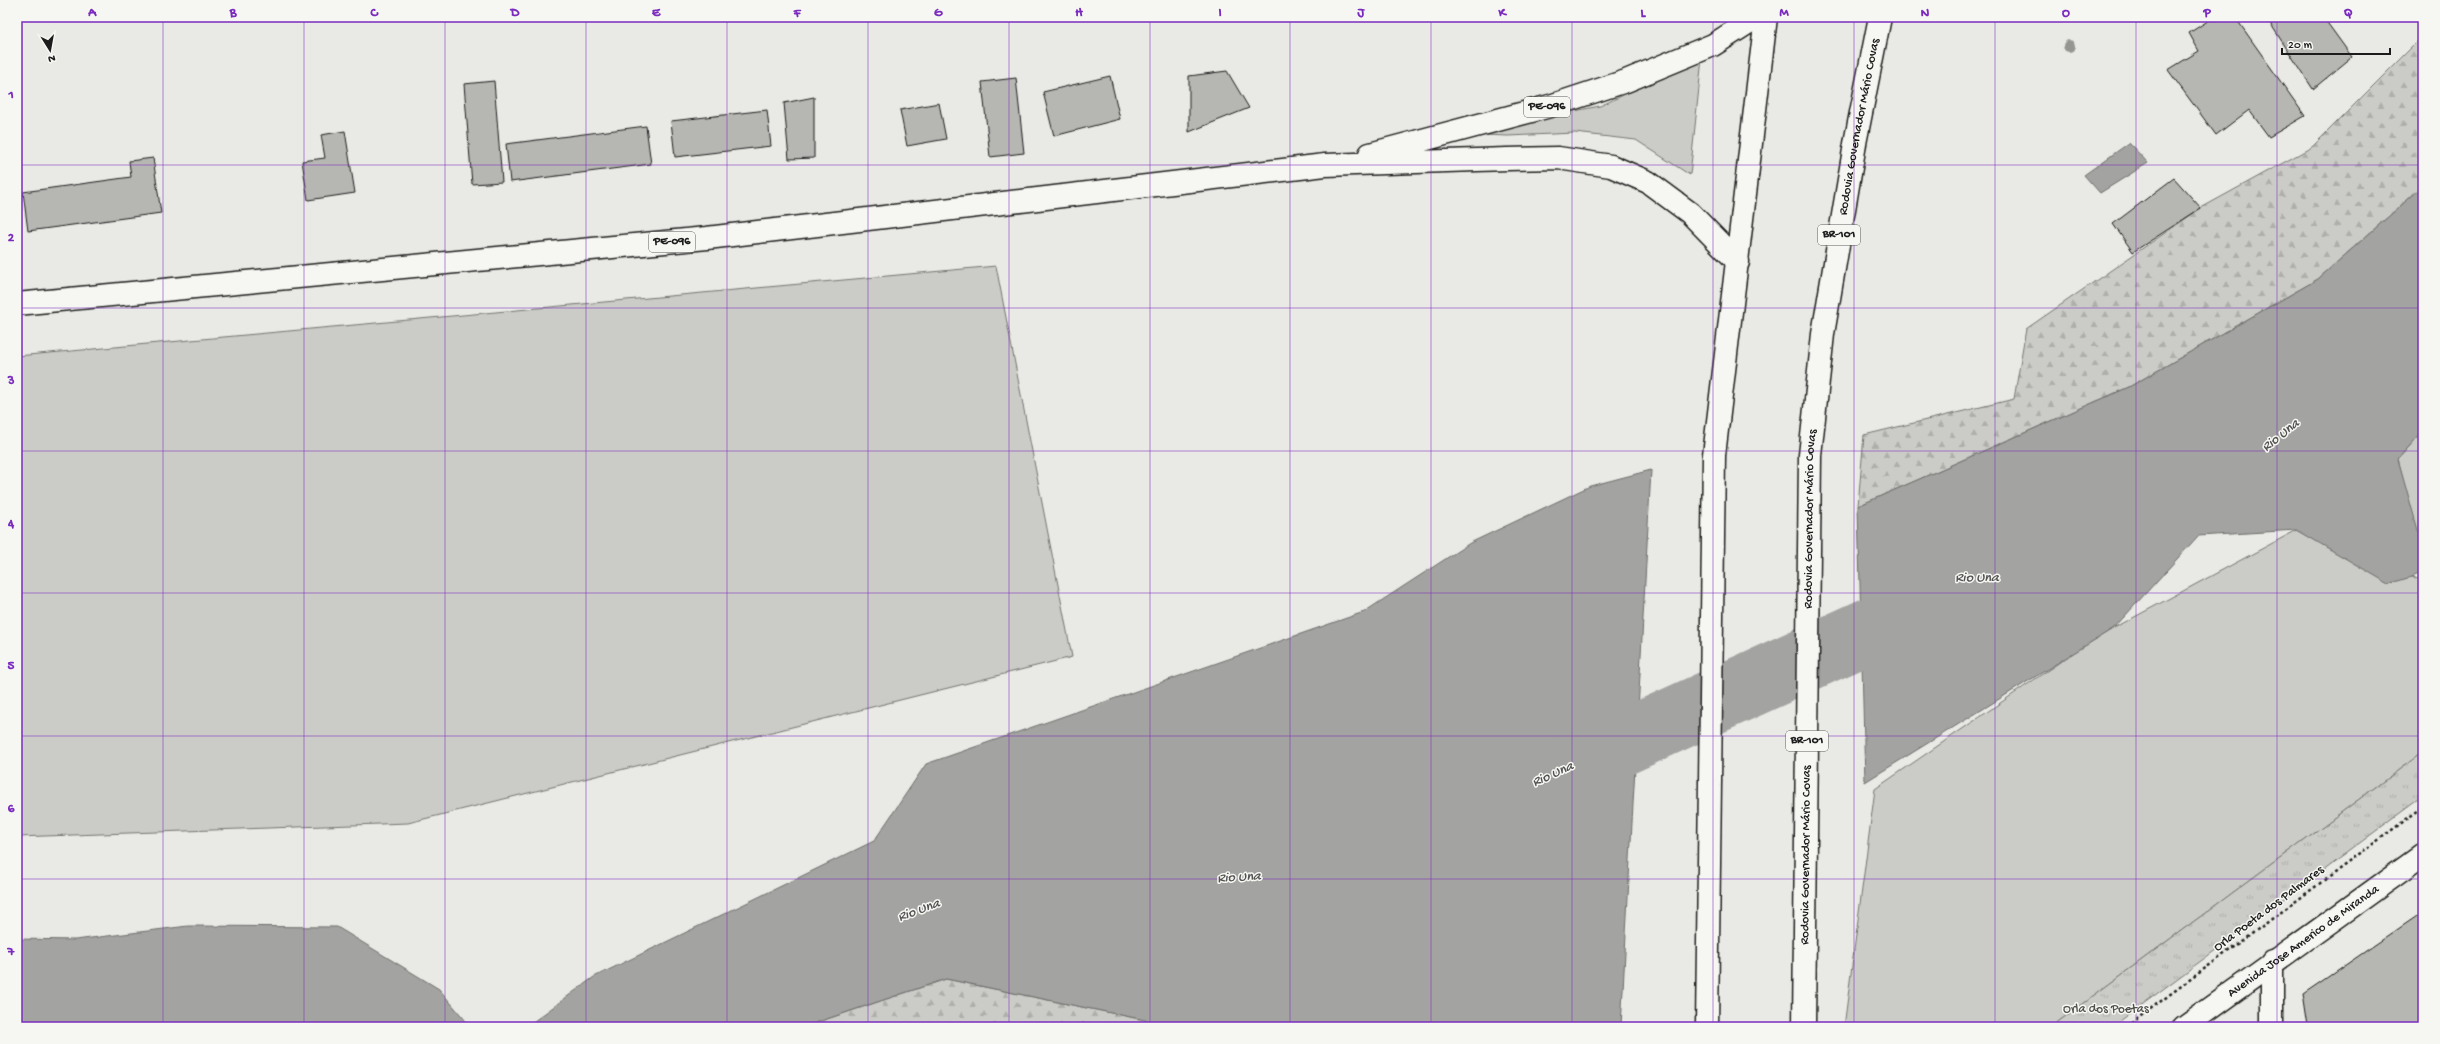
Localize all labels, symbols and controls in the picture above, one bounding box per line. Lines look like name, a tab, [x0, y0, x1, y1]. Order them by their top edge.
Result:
text: A	[87, 6, 97, 21]
text: B	[229, 6, 238, 21]
text: C	[369, 6, 379, 21]
text: D	[510, 6, 520, 21]
text: E	[652, 6, 661, 21]
text: F	[793, 6, 802, 21]
text: G	[934, 6, 943, 21]
text: H	[1075, 6, 1083, 21]
text: I	[1218, 6, 1222, 21]
text: J	[1357, 6, 1366, 21]
text: K	[1497, 6, 1507, 21]
text: L	[1641, 6, 1647, 21]
text: M	[1779, 6, 1789, 21]
text: N	[1921, 6, 1930, 21]
text: O	[2062, 6, 2070, 21]
text: P	[2202, 6, 2211, 21]
text: Q	[2344, 6, 2353, 21]
north arrow	[30, 30, 70, 70]
scale bar	[2282, 30, 2390, 56]
street label: Rodovia Governador Mário Covas	[1836, 36, 1883, 216]
text: 20 m	[2288, 39, 2313, 53]
text: N	[47, 51, 56, 64]
text: 1	[7, 88, 14, 103]
road number: PE-096	[1524, 97, 1570, 117]
road number: BR-101	[1818, 225, 1860, 245]
text: 2	[8, 231, 15, 246]
road number: PE-096	[649, 232, 695, 252]
text: 3	[7, 374, 15, 389]
water label: Rio Una	[2259, 415, 2304, 456]
street label: Rodovia Governador Mário Covas	[1801, 427, 1820, 609]
text: 4	[7, 517, 15, 532]
water label: Rio Una	[1955, 570, 2000, 587]
text: 5	[8, 659, 15, 674]
road number: BR-101	[1786, 731, 1828, 751]
water label: Rio Una	[1530, 758, 1577, 792]
street label: Rodovia Governador Mário Covas	[1797, 764, 1814, 945]
text: 6	[8, 802, 15, 817]
street label: Orla Poeta dos Palmares	[2211, 862, 2328, 955]
water label: Rio Una	[1217, 868, 1262, 888]
street label: Avenida Jose Americo de Miranda	[2225, 881, 2383, 1001]
water label: Rio Una	[896, 895, 943, 926]
text: 7	[7, 945, 16, 960]
park label: Orla dos Poetas	[2063, 1002, 2150, 1017]

